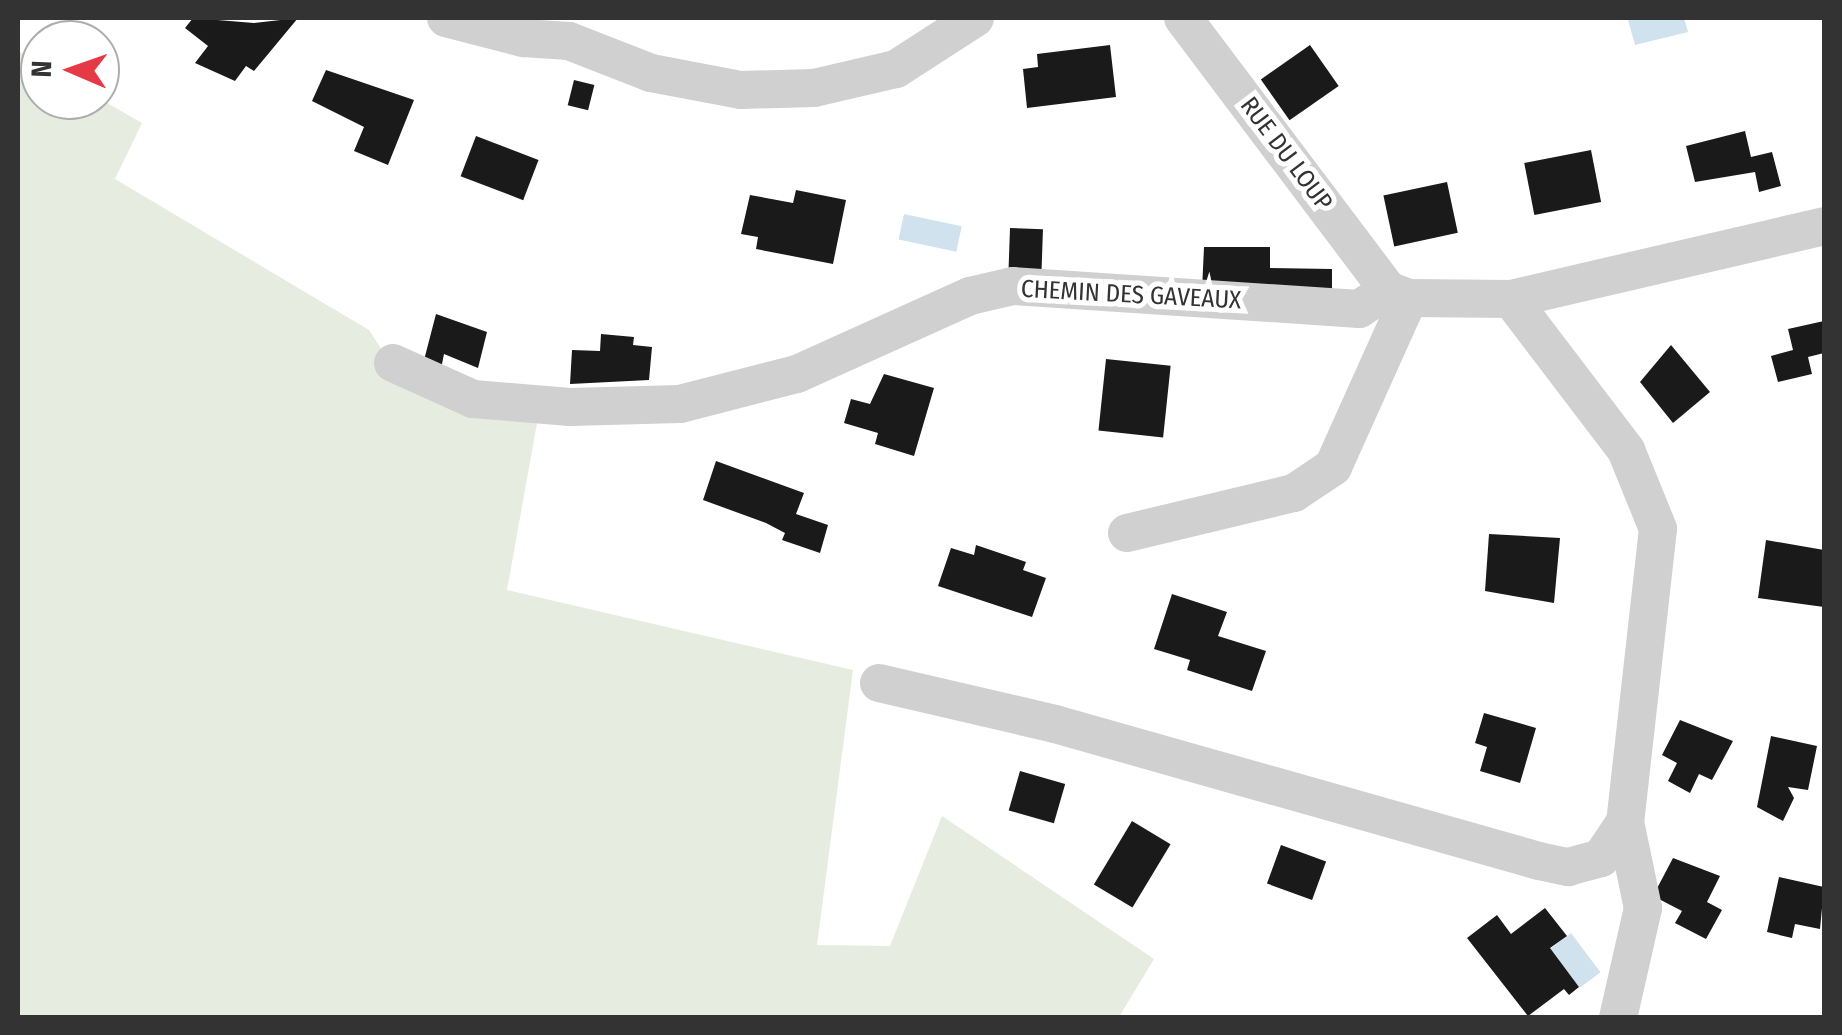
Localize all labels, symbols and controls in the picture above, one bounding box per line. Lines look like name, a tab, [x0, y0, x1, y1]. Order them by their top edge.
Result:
north arrow	[20, 20, 120, 120]
text: N	[25, 60, 58, 78]
street label: RUE DU LOUP	[1234, 91, 1338, 217]
street label: CHEMIN DES GAVEAUX	[1020, 274, 1242, 316]

